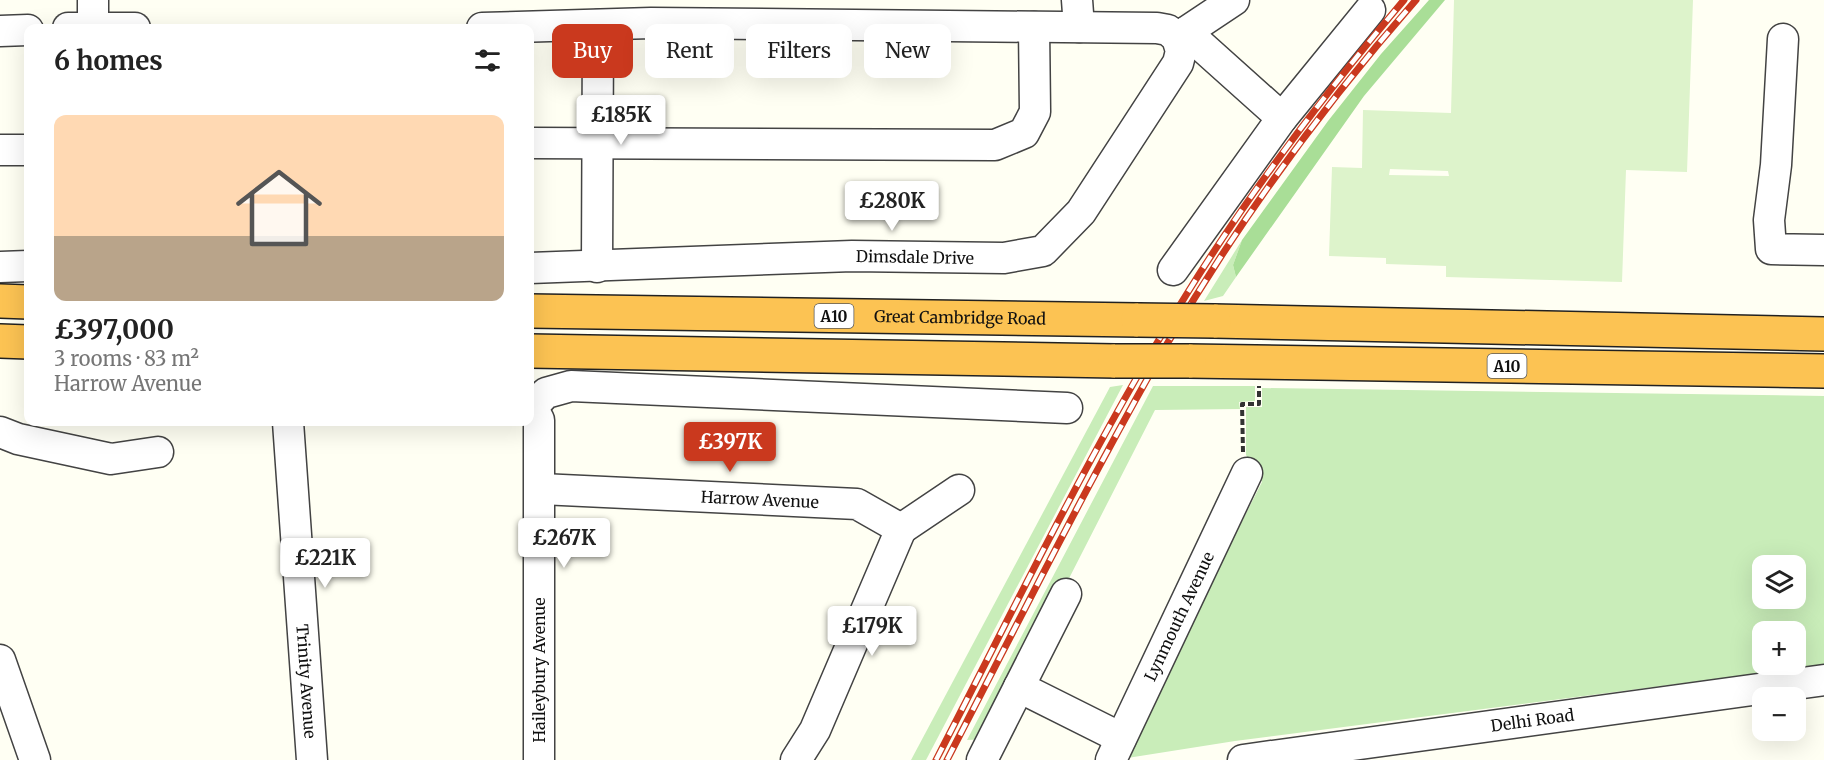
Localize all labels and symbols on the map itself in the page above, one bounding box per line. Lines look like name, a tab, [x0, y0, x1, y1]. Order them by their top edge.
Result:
pin: £185K	[579, 95, 663, 146]
pin: £280K	[850, 181, 934, 232]
street label: Dimsdale Drive	[856, 246, 974, 268]
road number: A10	[814, 304, 854, 328]
street label: Great Cambridge Road	[874, 306, 1046, 329]
road number: A10	[1488, 354, 1526, 378]
pin: £397K	[688, 422, 772, 473]
street label: Harrow Avenue	[700, 487, 819, 512]
pin: £267K	[522, 518, 606, 569]
pin: £221K	[283, 538, 367, 589]
street label: Lynmouth Avenue	[1140, 548, 1218, 684]
street label: Haileybury Avenue	[529, 597, 549, 743]
pin: £179K	[830, 606, 914, 657]
street label: Trinity Avenue	[292, 623, 320, 739]
street label: Delhi Road	[1489, 704, 1576, 736]

